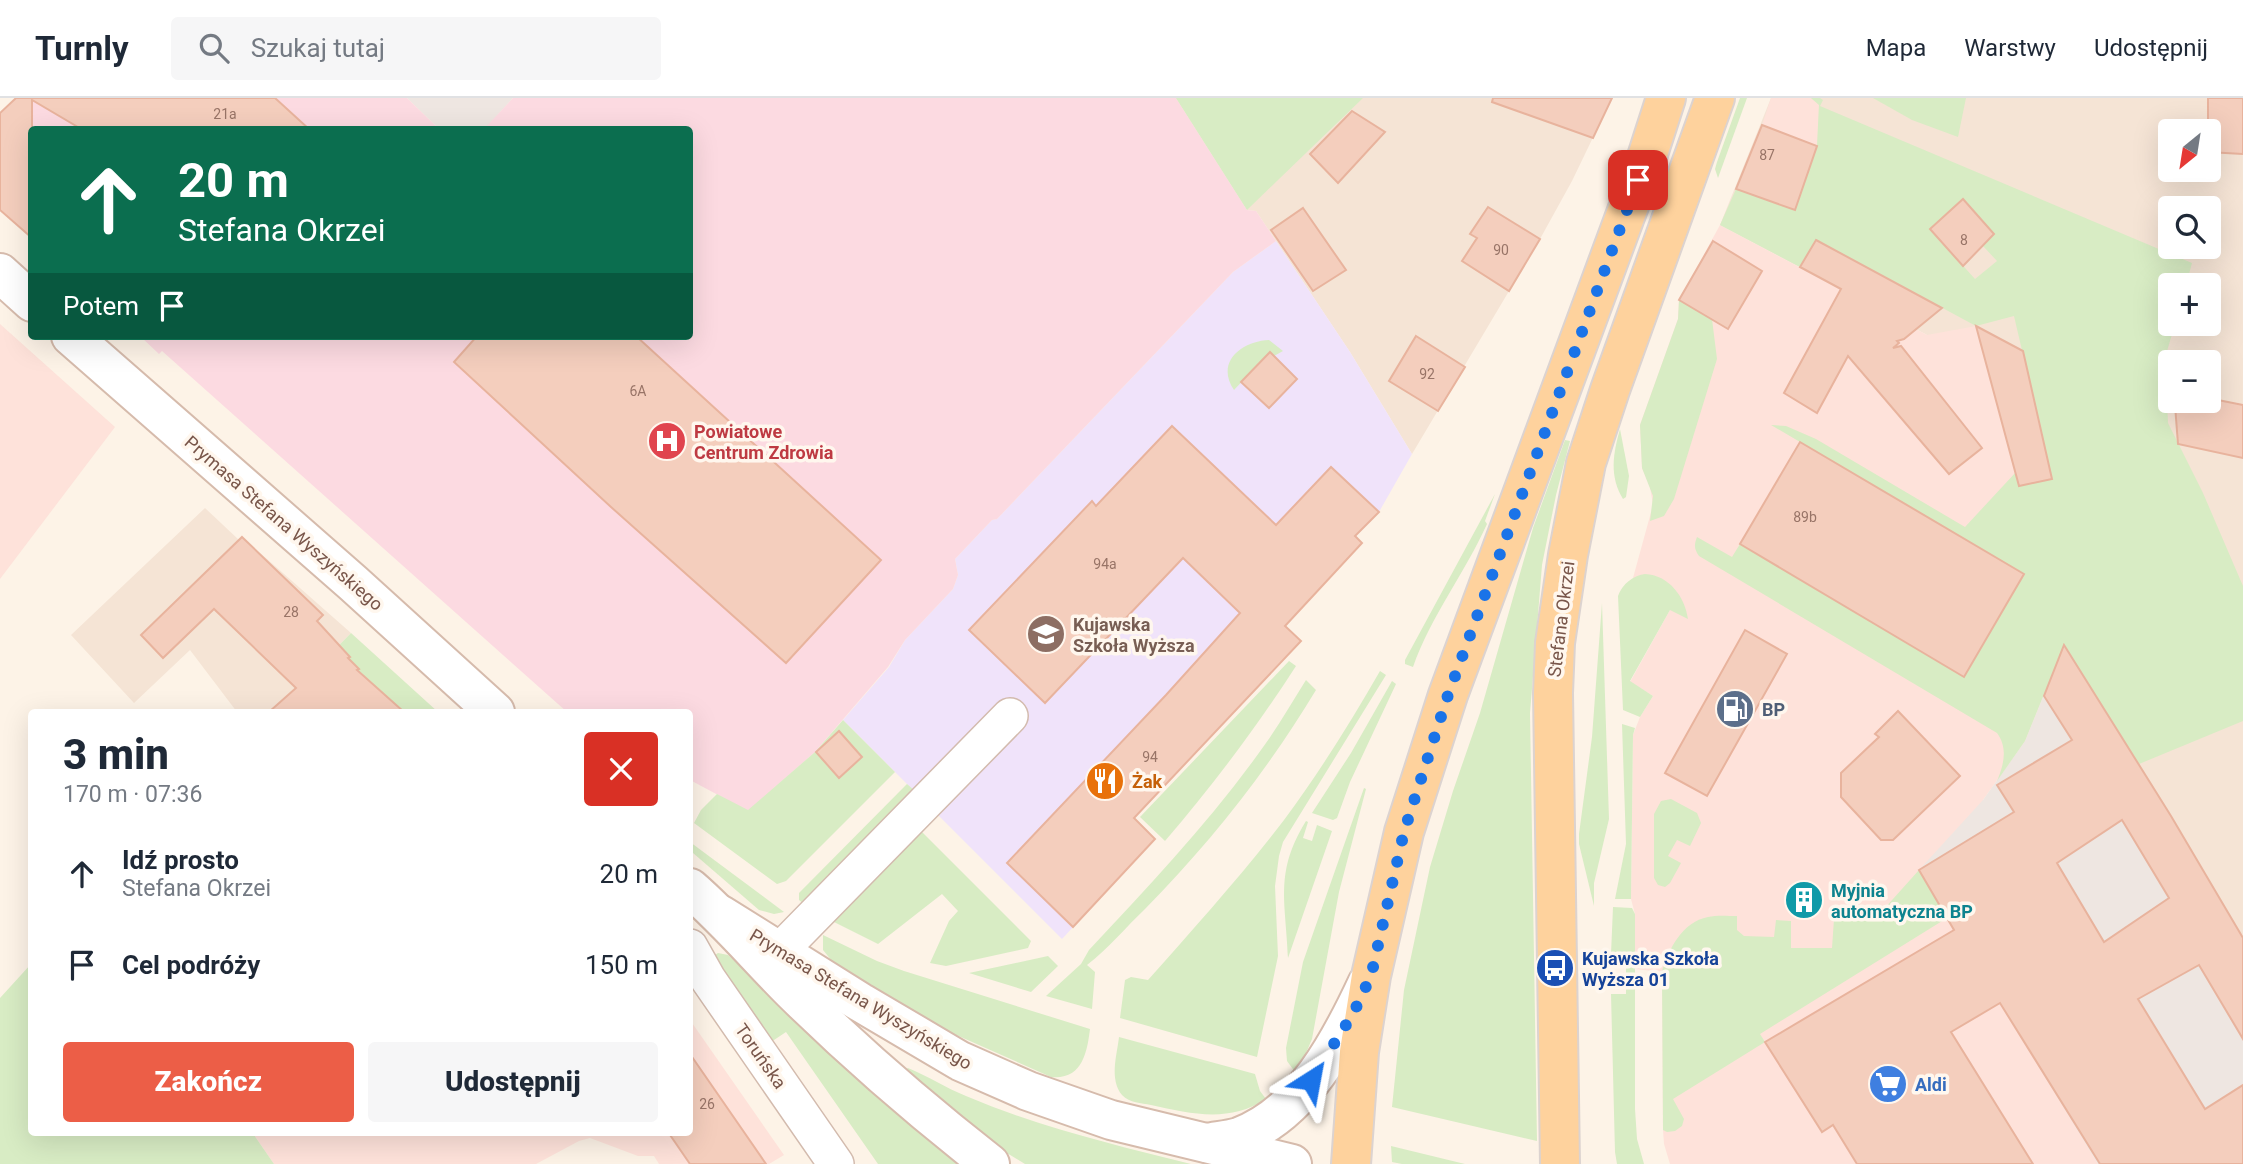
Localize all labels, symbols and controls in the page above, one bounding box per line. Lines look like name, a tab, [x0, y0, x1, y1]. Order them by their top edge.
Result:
search box	[171, 17, 661, 80]
text: Turnly	[35, 29, 129, 68]
icon: search	[195, 29, 233, 67]
text: Szukaj tutaj	[251, 33, 385, 63]
text: Mapa	[1866, 34, 1926, 62]
text: Warstwy	[1964, 34, 2056, 62]
text: Udostępnij	[2094, 34, 2208, 62]
house number: 21a	[213, 106, 237, 122]
north arrow	[2158, 119, 2221, 182]
map controls	[2158, 119, 2221, 413]
house number: 87	[1759, 147, 1775, 163]
pin	[1608, 150, 1668, 210]
text: 20 m	[178, 152, 289, 209]
icon: ahead	[63, 154, 154, 245]
icon: arrive	[1619, 161, 1657, 199]
button: search	[2158, 196, 2221, 259]
text: Stefana Okrzei	[178, 211, 385, 249]
house number: 8	[1960, 232, 1968, 248]
house number: 90	[1493, 242, 1509, 258]
button: +	[2158, 273, 2221, 336]
icon: arrive	[153, 287, 191, 325]
text: Potem	[63, 291, 139, 321]
button: −	[2158, 350, 2221, 413]
house number: 92	[1419, 366, 1435, 382]
house number: 6A	[629, 383, 647, 399]
hospital icon: Powiatowe Centrum Zdrowia	[646, 420, 688, 462]
place label: Powiatowe Centrum Zdrowia	[694, 421, 834, 463]
street label: Prymasa Stefana Wyszyńskiego	[181, 431, 387, 615]
house number: 89b	[1793, 509, 1817, 525]
house number: 94a	[1093, 556, 1117, 572]
street label: Stefana Okrzei	[1543, 560, 1579, 678]
house number: 28	[283, 604, 299, 620]
school or university icon: Kujawska Szkoła Wyższa	[1025, 613, 1067, 655]
place label: Kujawska Szkoła Wyższa	[1073, 614, 1195, 656]
fuel station icon: BP	[1714, 688, 1756, 730]
place label: BP	[1762, 699, 1785, 720]
text: 3 min	[63, 730, 169, 779]
button: close	[584, 732, 658, 806]
house number: 94	[1142, 749, 1158, 765]
restaurant icon: Żak	[1084, 760, 1126, 802]
place label: Żak	[1132, 771, 1163, 792]
text: 170 m · 07:36	[63, 781, 202, 808]
text: Idź prosto	[122, 845, 239, 875]
icon: ahead	[63, 855, 101, 893]
text: 20 m	[600, 859, 658, 889]
text: Stefana Okrzei	[122, 875, 271, 902]
building icon: Myjnia automatyczna BP	[1783, 879, 1825, 921]
place label: Myjnia automatyczna BP	[1831, 880, 1973, 922]
street label: Prymasa Stefana Wyszyńskiego	[746, 924, 976, 1074]
icon: arrive	[63, 946, 101, 984]
bus stop icon: Kujawska Szkoła Wyższa 01	[1534, 947, 1576, 989]
place label: Kujawska Szkoła Wyższa 01	[1582, 948, 1719, 990]
text: Cel podróży	[122, 950, 260, 980]
text: 150 m	[585, 950, 658, 980]
street label: Toruńska	[731, 1020, 791, 1092]
button: Zakończ	[63, 1042, 354, 1122]
button: Udostępnij	[368, 1042, 658, 1122]
position arrow	[1274, 1043, 1348, 1117]
supermarket icon: Aldi	[1867, 1063, 1909, 1105]
place label: Aldi	[1915, 1074, 1947, 1095]
house number: 26	[699, 1096, 715, 1112]

